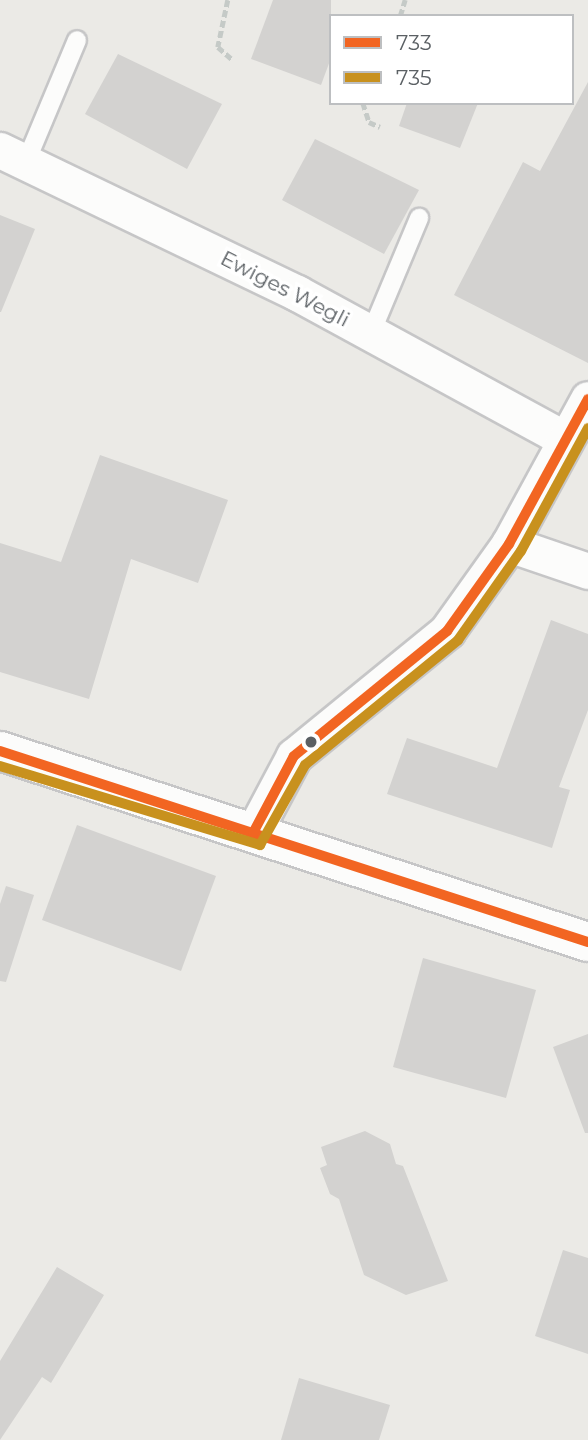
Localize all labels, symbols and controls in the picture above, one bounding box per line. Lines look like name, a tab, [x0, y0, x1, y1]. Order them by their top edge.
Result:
legend	[329, 14, 574, 105]
text: 733	[396, 30, 432, 55]
text: 735	[396, 65, 432, 90]
street label: Ewiges Wegli	[216, 246, 354, 332]
unlabelled marker	[304, 735, 318, 749]

